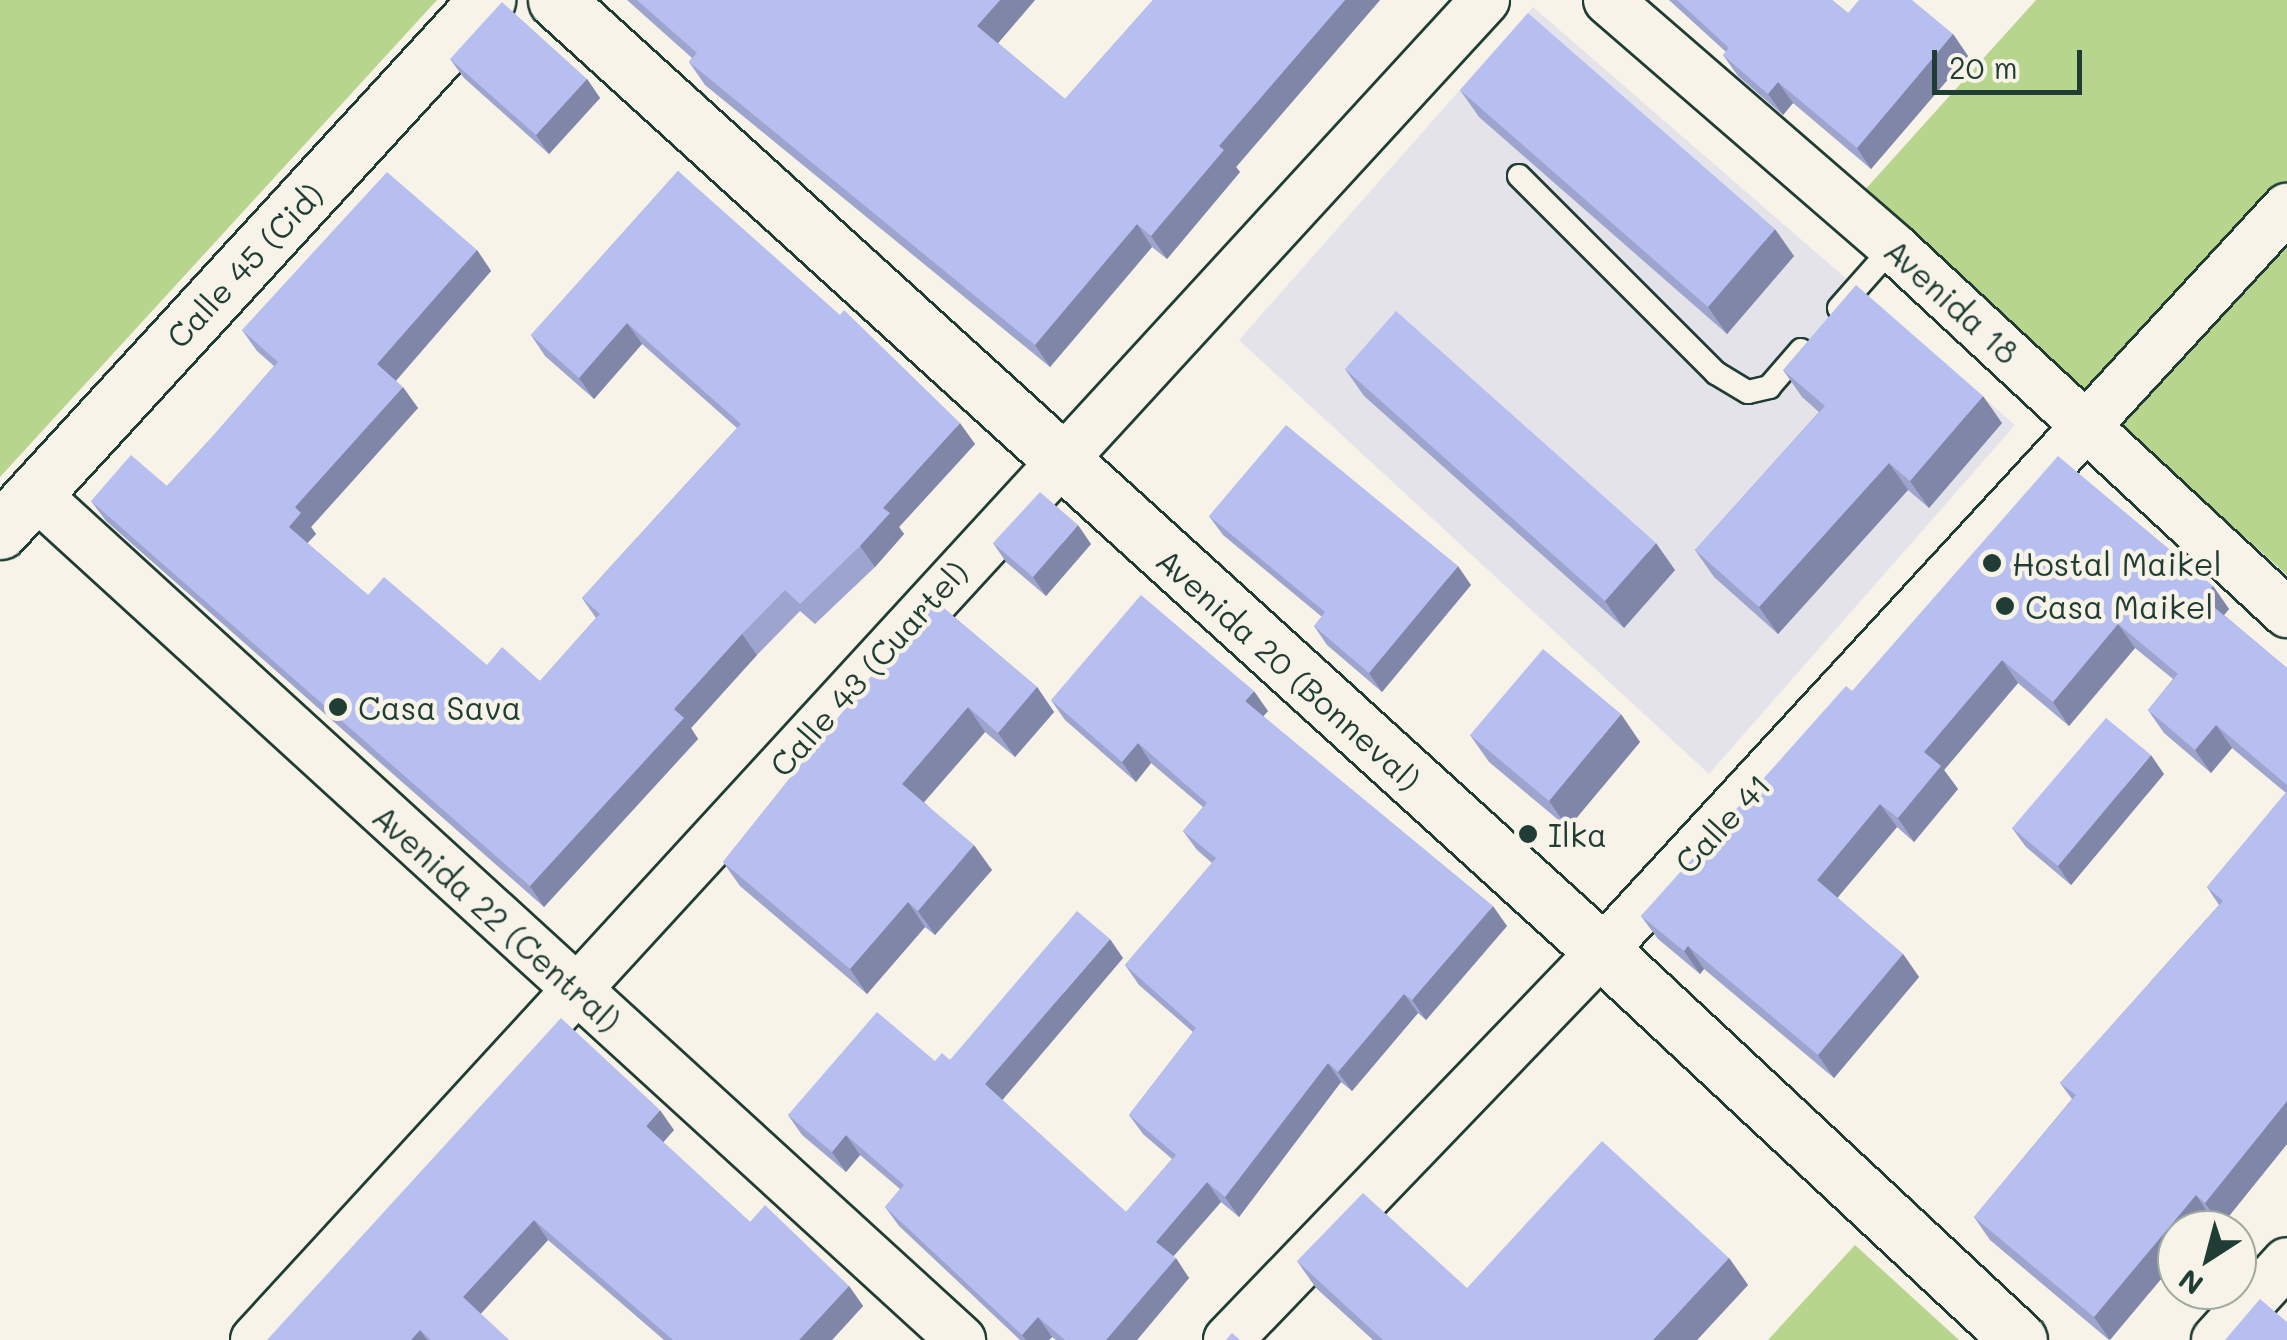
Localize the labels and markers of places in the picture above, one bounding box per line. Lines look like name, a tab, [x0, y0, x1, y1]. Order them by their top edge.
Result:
place label: Hostal Maikel	[2012, 544, 2222, 582]
marker: Hostal Maikel	[1981, 552, 2003, 574]
place label: Casa Maikel	[2025, 587, 2214, 625]
marker: Casa Maikel	[1994, 595, 2016, 617]
place label: Casa Sava	[358, 688, 521, 726]
marker: Casa Sava	[327, 696, 349, 718]
place label: Ilka	[1548, 815, 1607, 853]
marker: Ilka	[1517, 823, 1539, 845]

